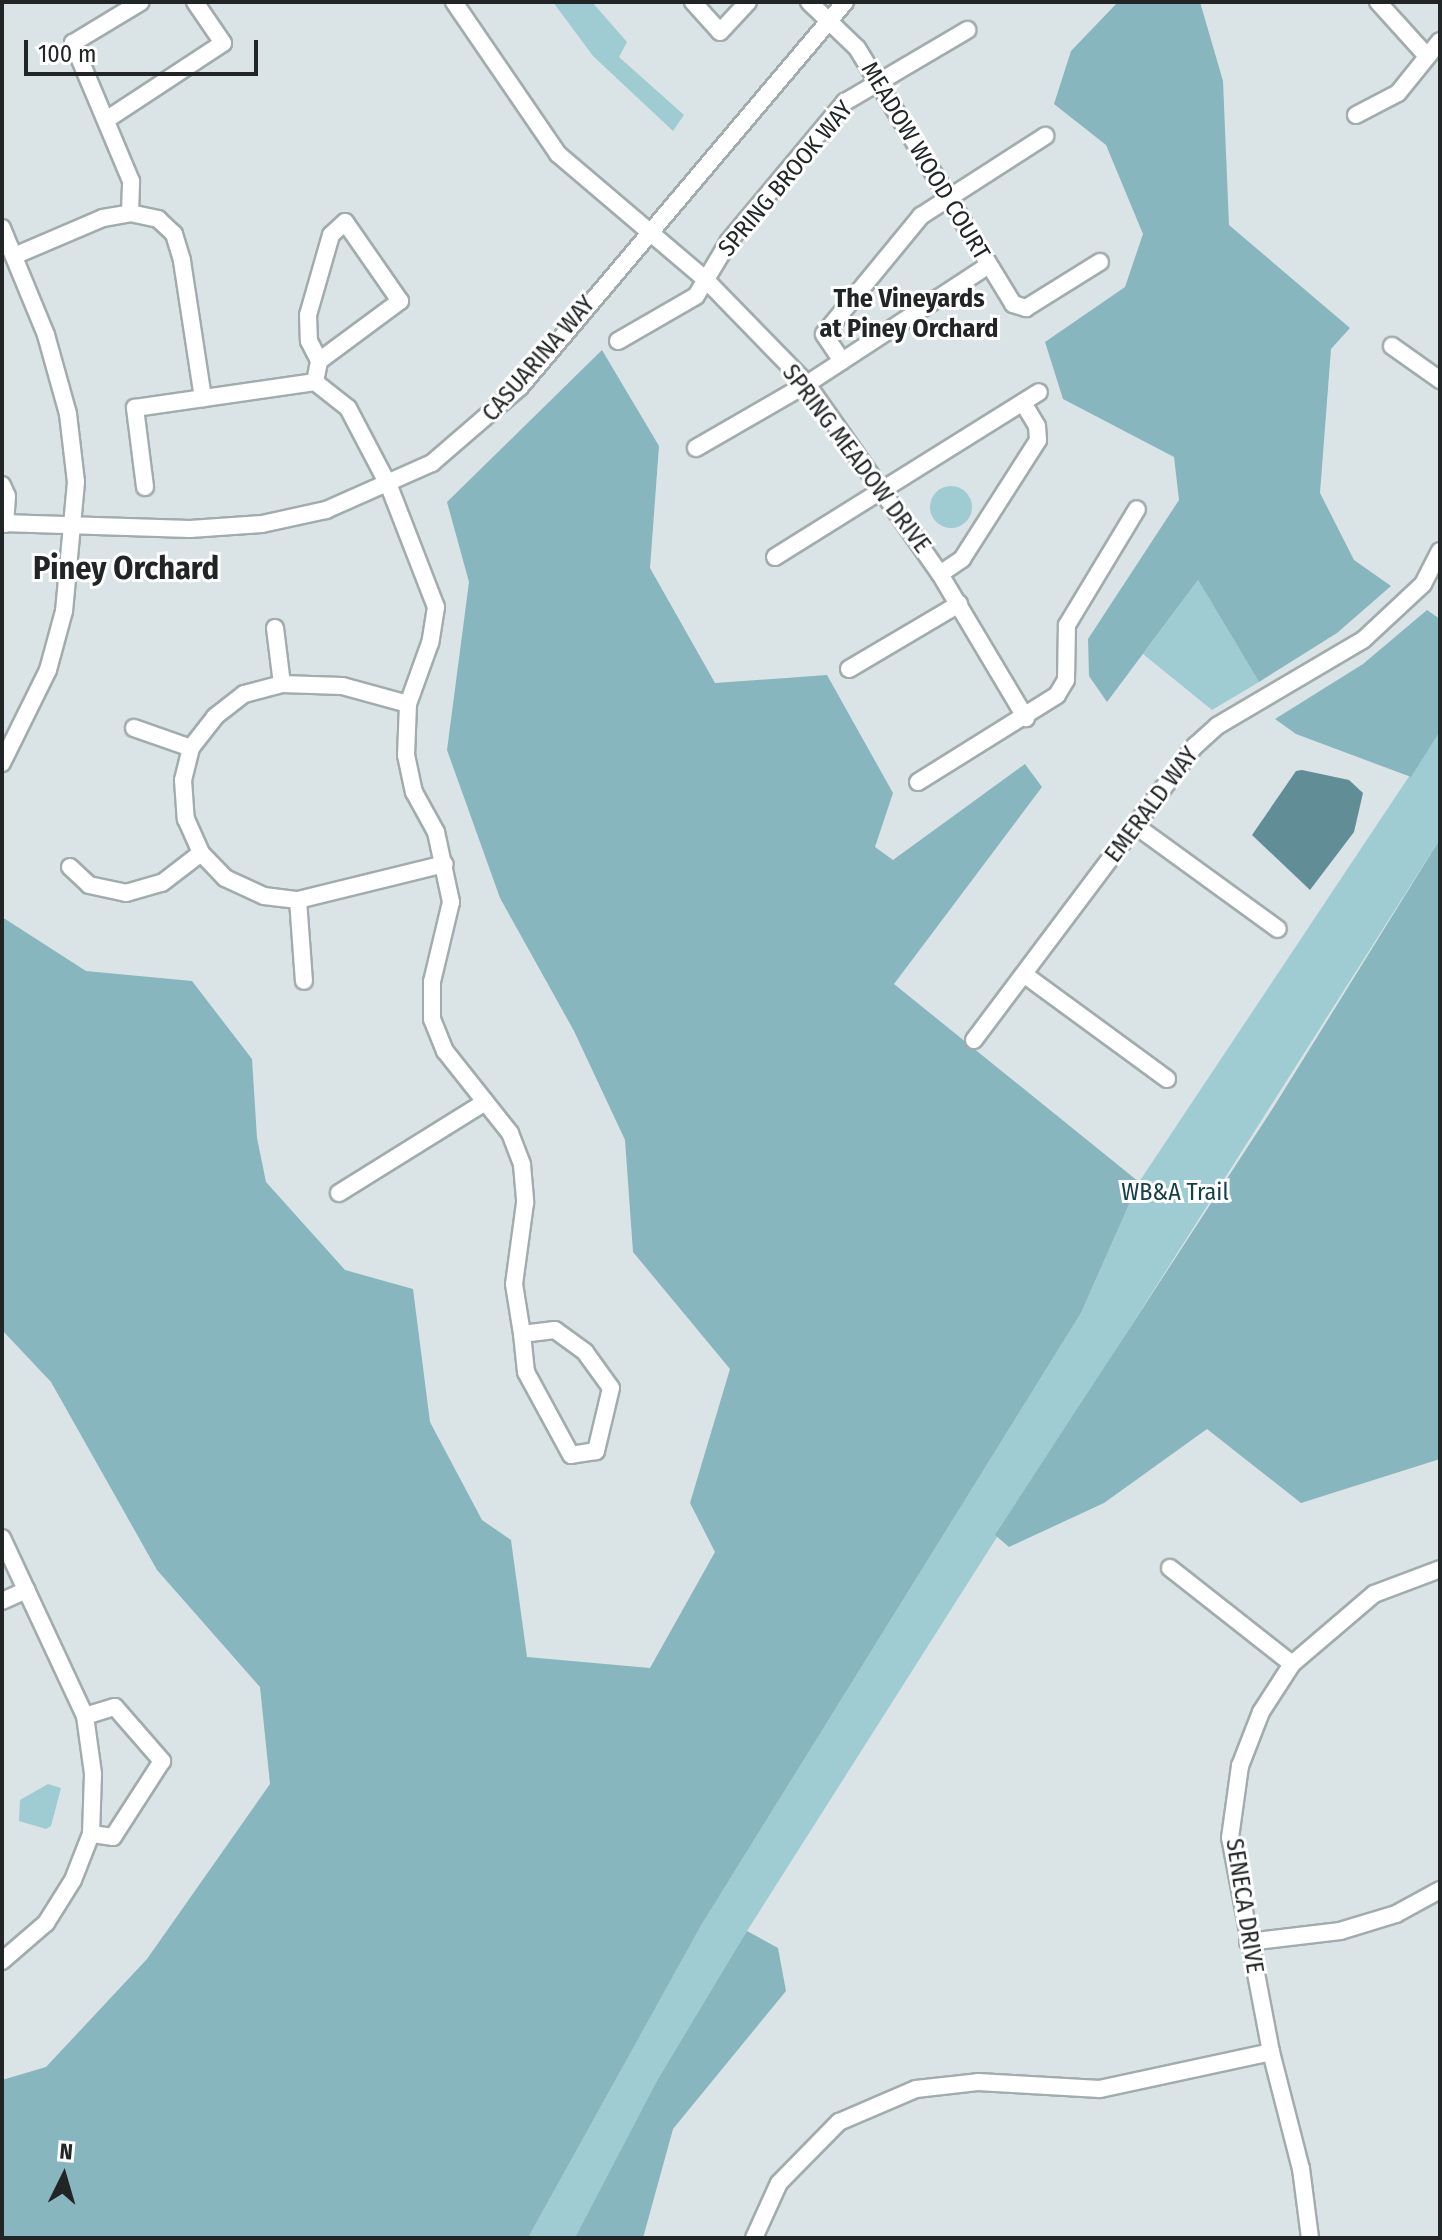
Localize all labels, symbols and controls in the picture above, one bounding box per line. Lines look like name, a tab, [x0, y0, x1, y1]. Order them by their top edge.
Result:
scale bar	[28, 24, 262, 74]
text: 100 m	[38, 40, 96, 68]
street label: MEADOW WOOD COURT	[854, 57, 996, 265]
street label: SPRING BROOK WAY	[713, 96, 859, 262]
district label: The Vineyards at Piney Orchard	[820, 283, 998, 344]
street label: CASUARINA WAY	[477, 290, 601, 428]
street label: SPRING MEADOW DRIVE	[776, 359, 936, 559]
district label: Piney Orchard	[33, 549, 219, 587]
street label: EMERALD WAY	[1099, 742, 1205, 868]
park label: WB&A Trail	[1121, 1179, 1229, 1207]
street label: SENECA DRIVE	[1219, 1837, 1269, 1975]
north arrow	[24, 2136, 104, 2216]
text: N	[58, 2138, 74, 2166]

